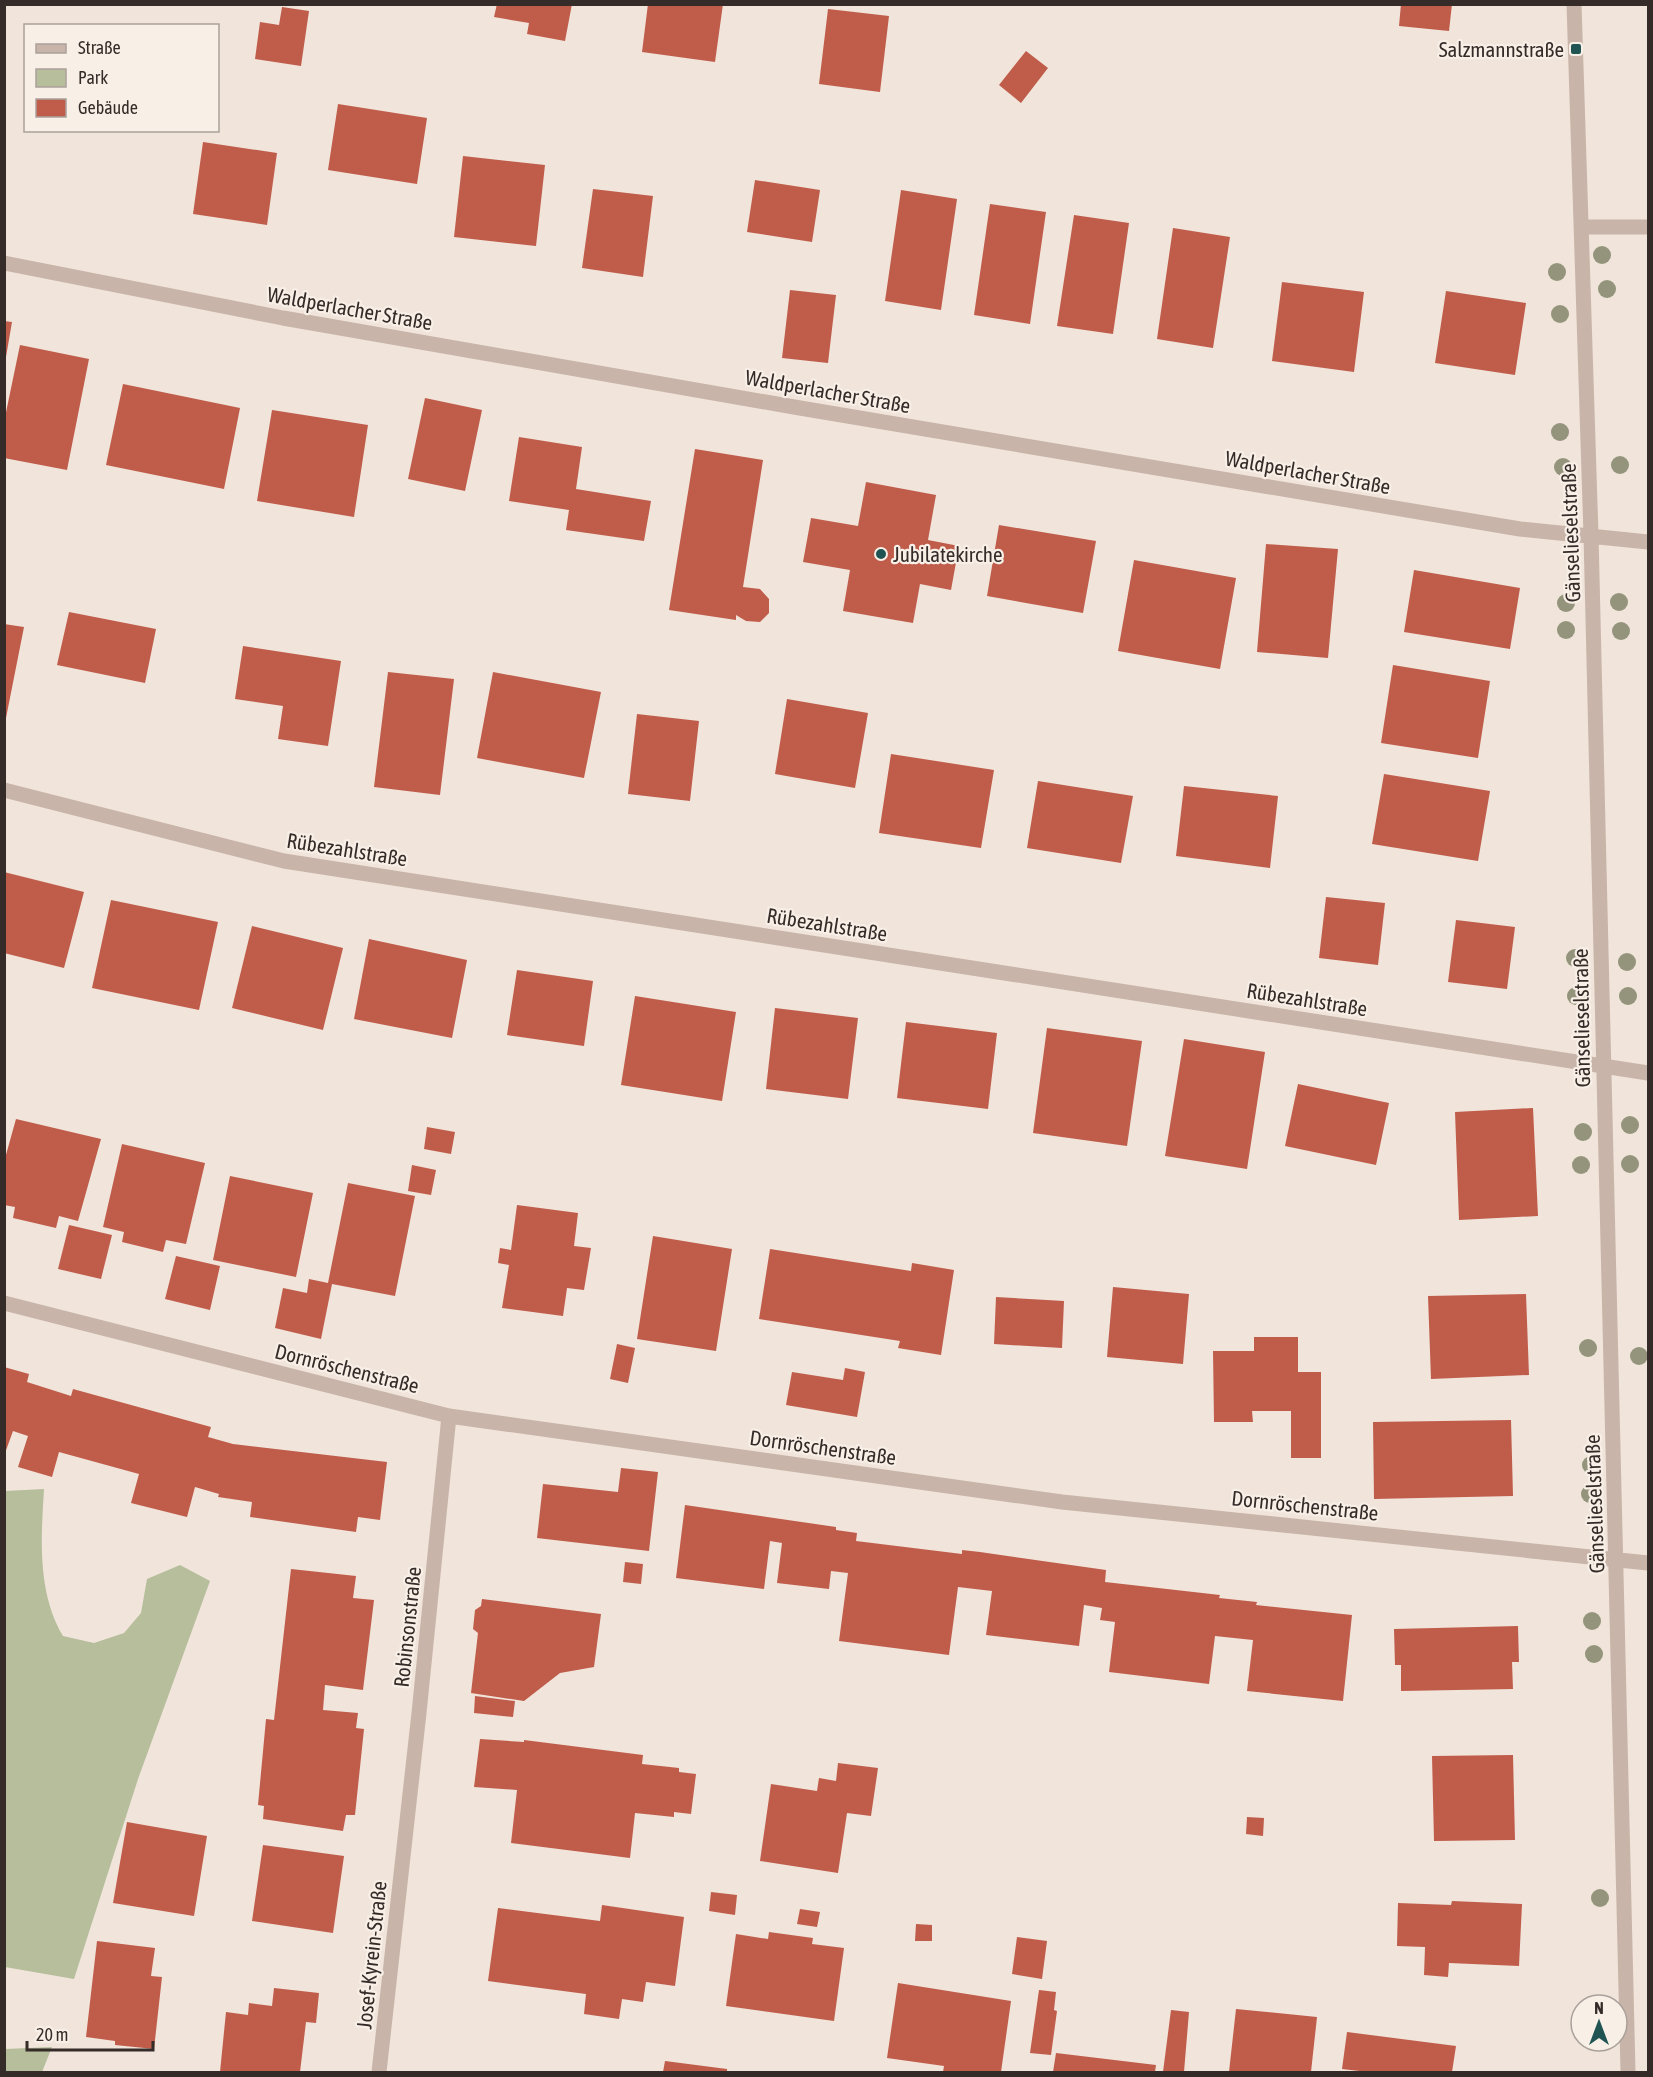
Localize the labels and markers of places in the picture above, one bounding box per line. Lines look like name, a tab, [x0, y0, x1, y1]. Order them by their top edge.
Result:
place label: Salzmannstraße	[1439, 37, 1564, 61]
marker: Salzmannstraße	[1569, 42, 1583, 56]
place label: Jubilatekirche	[893, 542, 1002, 566]
marker: Jubilatekirche	[874, 547, 888, 561]

